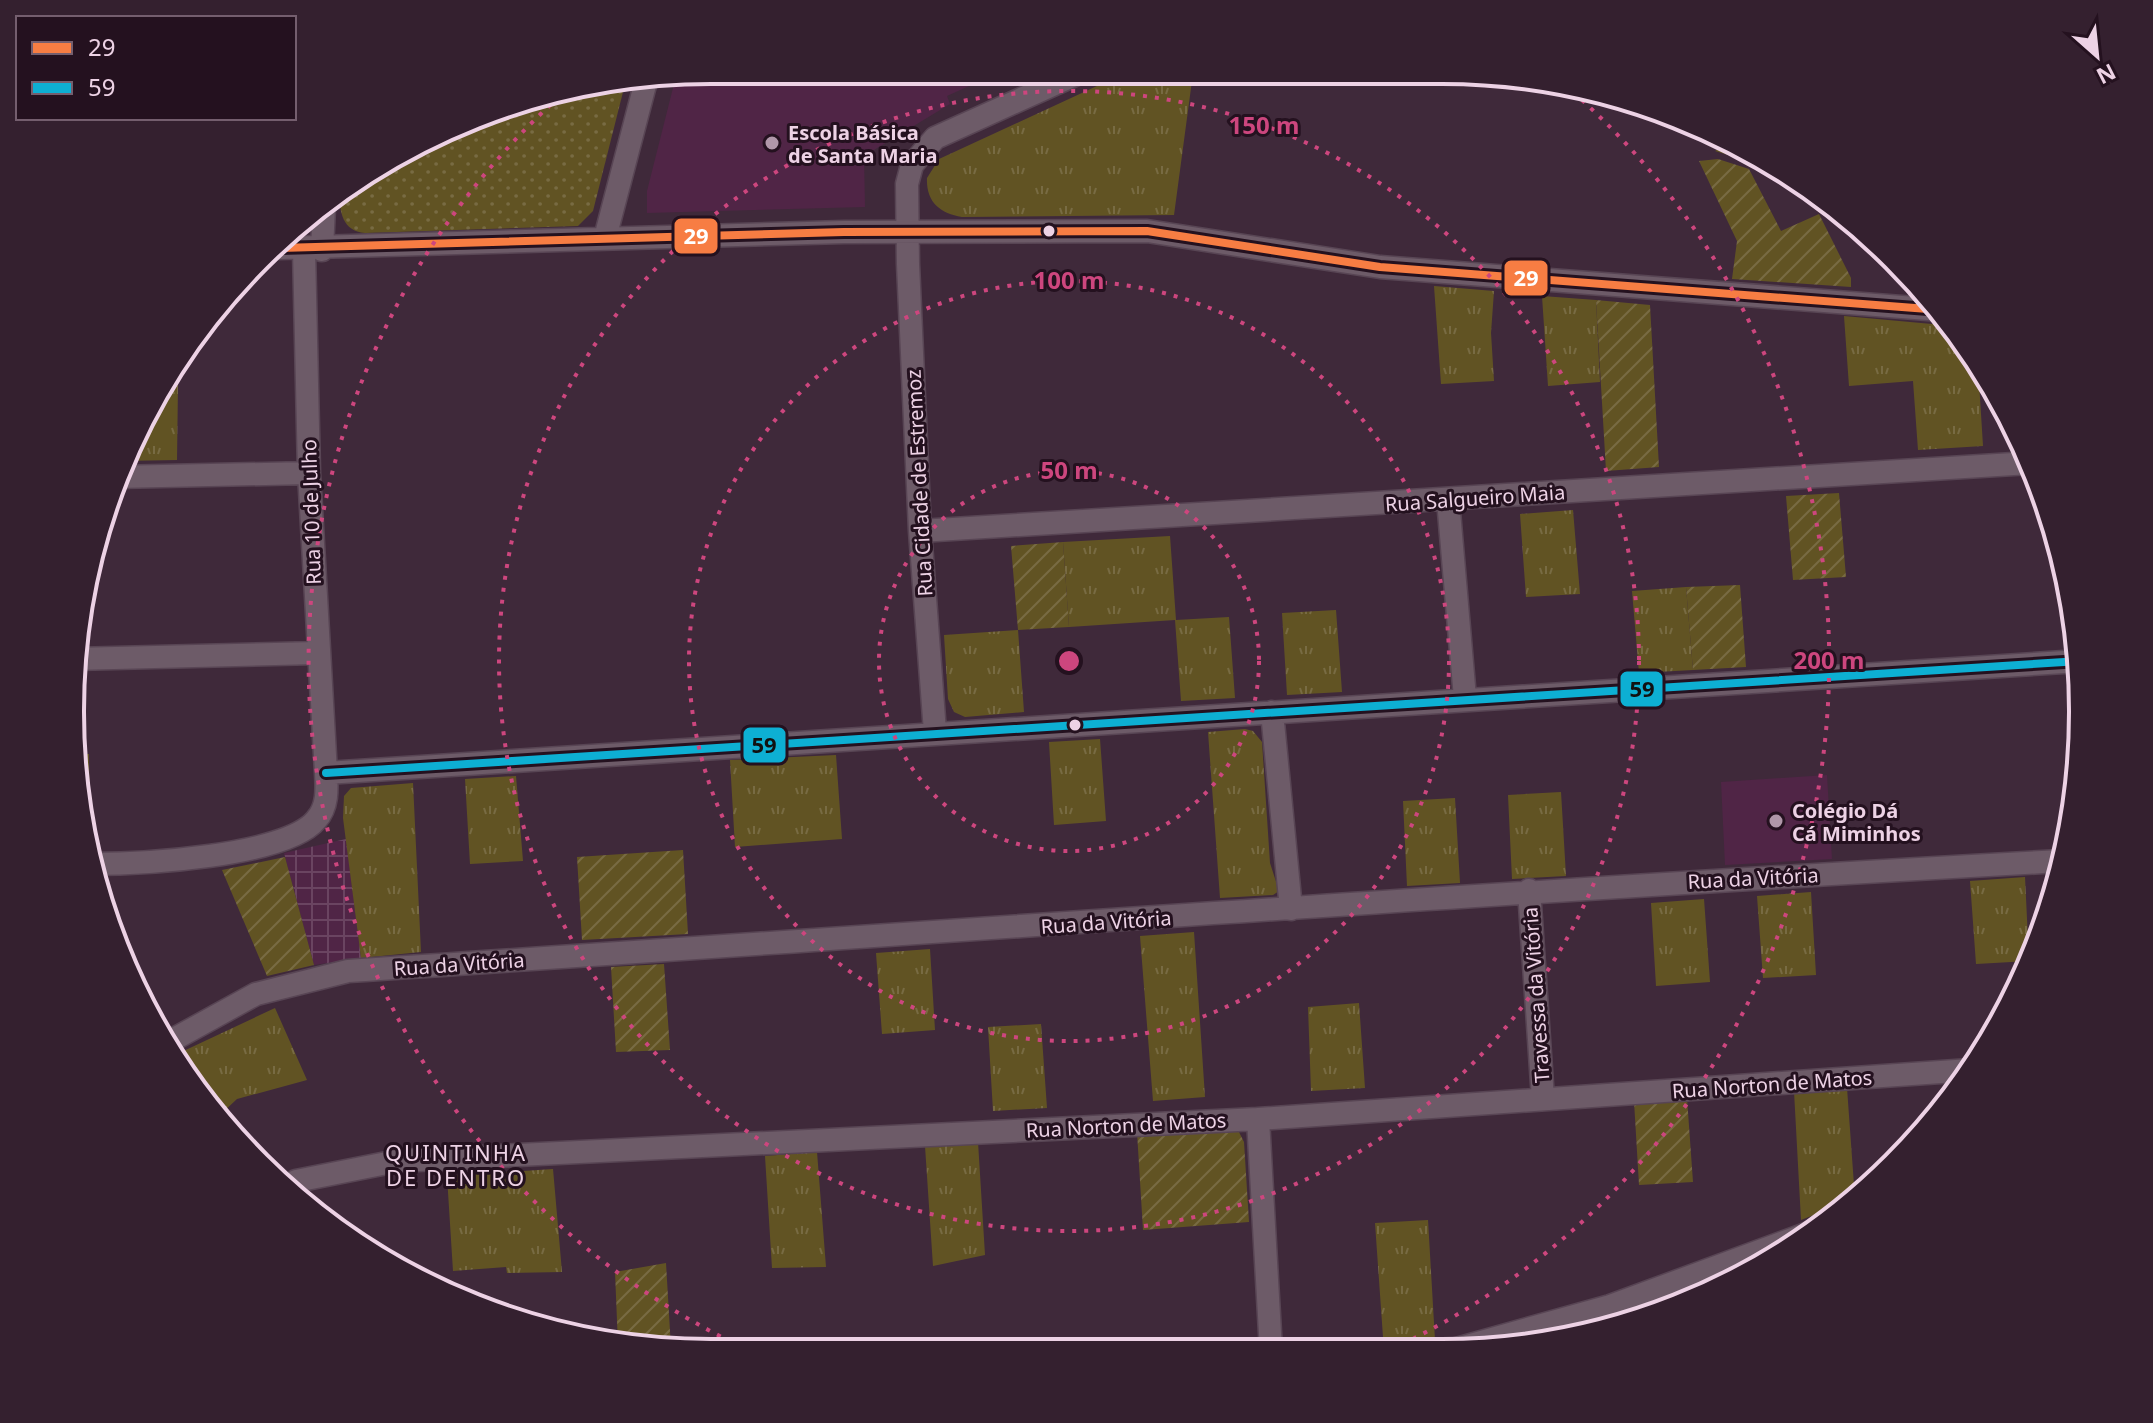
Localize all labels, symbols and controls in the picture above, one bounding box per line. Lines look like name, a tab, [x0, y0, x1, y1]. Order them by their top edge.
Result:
legend	[16, 16, 296, 120]
north arrow	[2057, 16, 2137, 96]
text: 29	[88, 30, 115, 63]
text: N	[2092, 57, 2121, 92]
text: 59	[88, 70, 115, 103]
text: 150 m	[1229, 108, 1299, 141]
place label: Escola Básica de Santa Maria	[788, 119, 937, 169]
marker: Escola Básica de Santa Maria	[763, 134, 781, 152]
line badge: 29	[673, 217, 719, 255]
text: 29	[683, 220, 709, 250]
unlabelled marker	[1041, 223, 1057, 239]
line badge: 29	[1503, 259, 1549, 297]
text: 29	[1513, 262, 1539, 292]
text: 100 m	[1034, 263, 1104, 296]
street label: Rua Cidade de Estremoz	[900, 369, 938, 597]
street label: Rua 10 de Julho	[295, 439, 327, 585]
text: 50 m	[1040, 453, 1098, 486]
street label: Rua Salgueiro Maia	[1384, 478, 1566, 518]
text: 200 m	[1794, 643, 1864, 676]
centre of rings	[1055, 647, 1083, 675]
line badge: 59	[1619, 670, 1664, 708]
text: 59	[1629, 673, 1655, 703]
unlabelled marker	[1067, 717, 1083, 733]
line badge: 59	[742, 726, 787, 764]
text: 59	[751, 729, 777, 759]
place label: Colégio Dá Cá Miminhos	[1792, 797, 1921, 847]
marker: Colégio Dá Cá Miminhos	[1767, 812, 1785, 830]
street label: Rua da Vitória	[1687, 861, 1819, 895]
street label: Rua da Vitória	[1040, 904, 1172, 940]
street label: Travessa da Vitória	[1516, 906, 1556, 1084]
street label: Rua da Vitória	[393, 946, 525, 982]
street label: Rua Norton de Matos	[1671, 1064, 1873, 1104]
street label: Rua Norton de Matos	[1025, 1106, 1227, 1144]
district label: QUINTINHA DE DENTRO	[385, 1137, 527, 1192]

